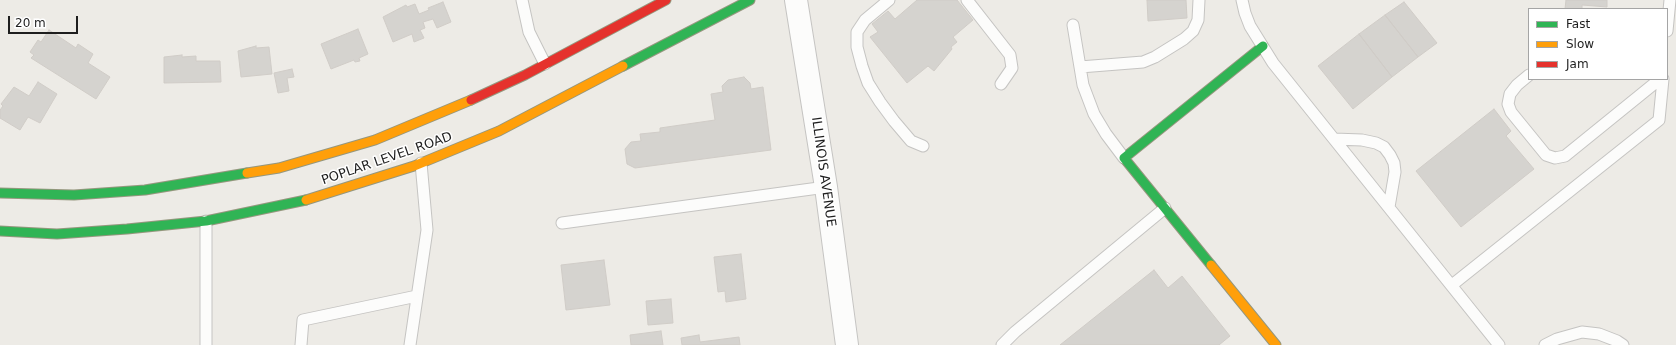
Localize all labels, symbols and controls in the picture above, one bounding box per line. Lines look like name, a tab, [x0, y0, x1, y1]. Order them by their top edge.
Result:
scale bar	[10, 8, 80, 34]
legend	[1528, 8, 1668, 80]
text: 20 m	[15, 16, 46, 30]
text: Fast	[1566, 17, 1590, 31]
text: Slow	[1566, 37, 1594, 51]
text: Jam	[1566, 57, 1589, 71]
street label: ILLINOIS AVENUE	[808, 116, 838, 228]
street label: POPLAR LEVEL ROAD	[320, 129, 454, 189]

